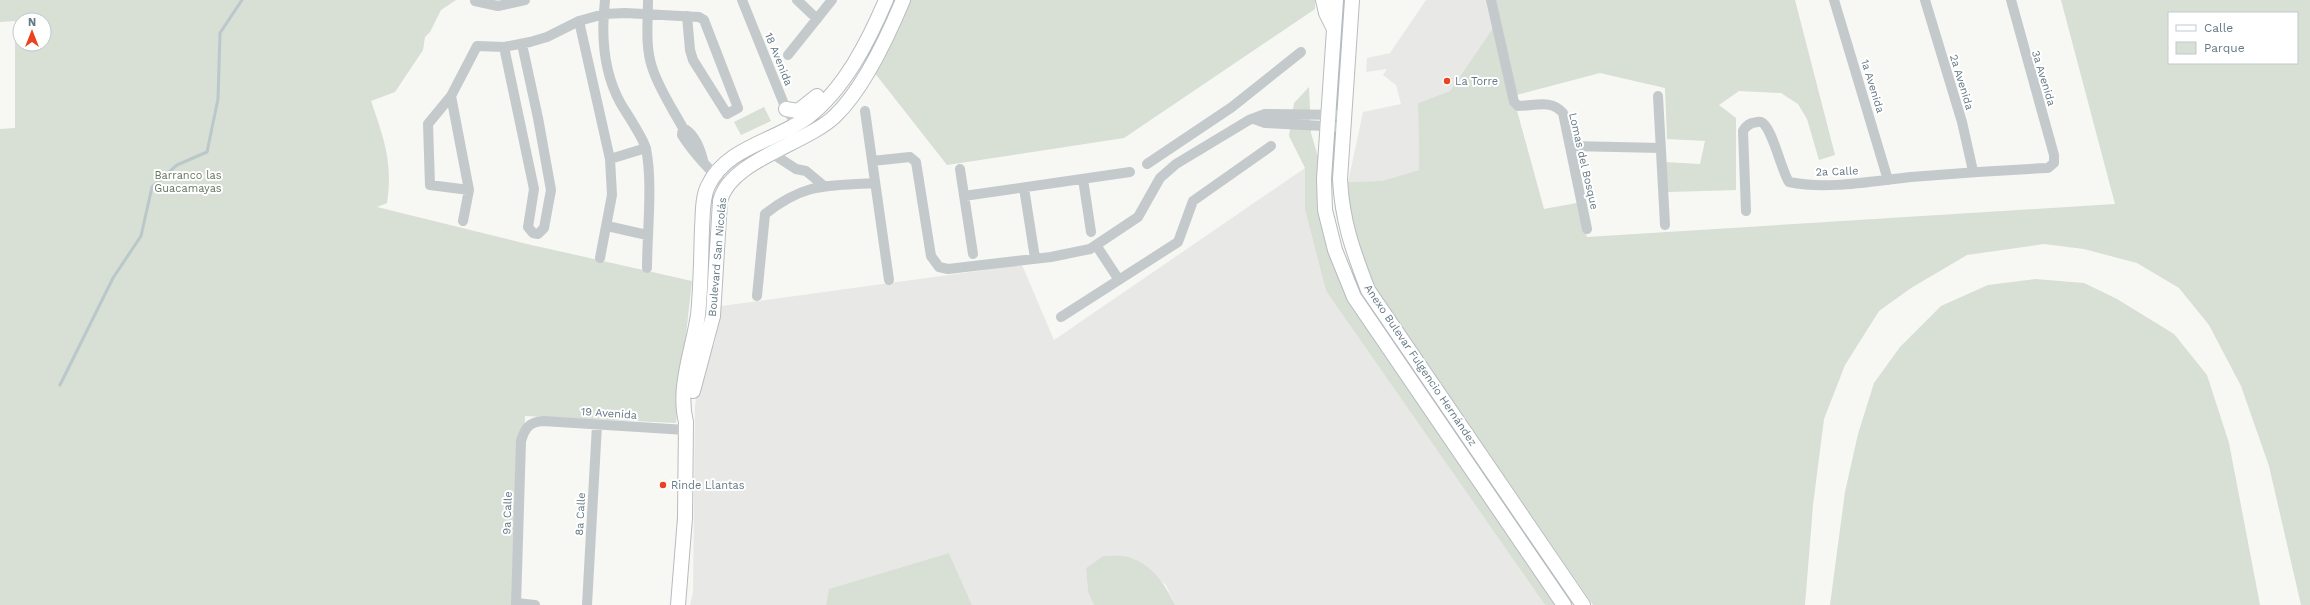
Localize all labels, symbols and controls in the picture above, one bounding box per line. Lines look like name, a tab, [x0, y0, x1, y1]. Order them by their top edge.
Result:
north arrow	[12, 12, 52, 52]
legend	[2168, 12, 2298, 64]
text: N	[28, 16, 36, 29]
text: Calle	[2204, 21, 2233, 35]
street label: 18 Avenida	[762, 31, 795, 88]
text: Parque	[2204, 41, 2245, 55]
street label: 3a Avenida	[2029, 49, 2058, 108]
street label: 2a Avenida	[1947, 53, 1976, 112]
street label: 1a Avenida	[1858, 58, 1887, 115]
place label: La Torre	[1455, 75, 1498, 88]
marker: La Torre	[1442, 76, 1452, 86]
street label: Lomas del Bosque	[1566, 111, 1601, 211]
street label: 2a Calle	[1815, 164, 1859, 179]
park label: Barranco las Guacamayas	[154, 169, 222, 195]
street label: Boulevard San Nicolás	[706, 197, 729, 317]
street label: Anexo Bulevar Fulgencio Hernández	[1361, 282, 1480, 449]
street label: 19 Avenida	[580, 405, 637, 422]
place label: Rinde Llantas	[671, 479, 745, 492]
marker: Rinde Llantas	[658, 480, 668, 490]
street label: 9a Calle	[500, 491, 515, 535]
street label: 8a Calle	[573, 492, 588, 536]

